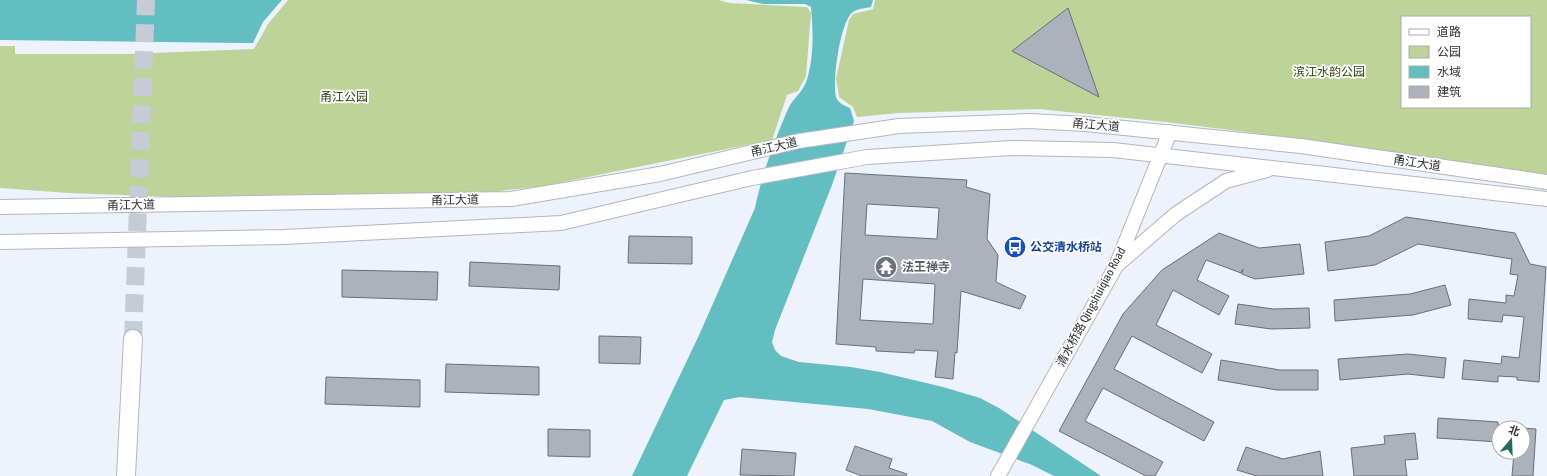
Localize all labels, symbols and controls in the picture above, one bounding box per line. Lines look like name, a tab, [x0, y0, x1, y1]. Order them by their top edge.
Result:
legend	[1401, 16, 1531, 108]
text: 道路	[1437, 25, 1461, 39]
text: 公园	[1437, 45, 1461, 59]
park label: 滨江水韵公园	[1293, 65, 1365, 79]
text: 水域	[1437, 65, 1461, 79]
text: 建筑	[1437, 85, 1461, 99]
park label: 甬江公园	[320, 90, 368, 104]
street label: 甬江大道	[1071, 116, 1121, 134]
street label: 甬江大道	[749, 135, 799, 159]
street label: 甬江大道	[1392, 153, 1442, 173]
street label: 甬江大道	[431, 193, 479, 207]
street label: 甬江大道	[107, 198, 155, 212]
bus stop icon: 公交清水桥站	[1002, 234, 1028, 260]
place label: 公交清水桥站	[1030, 240, 1102, 254]
street label: 清水桥路 Qingshuiqiao Road	[1054, 245, 1128, 369]
temple icon: 法王禅寺	[873, 254, 899, 280]
place label: 法王禅寺	[902, 260, 950, 274]
north arrow	[1491, 420, 1531, 460]
text: 北	[1507, 423, 1521, 438]

